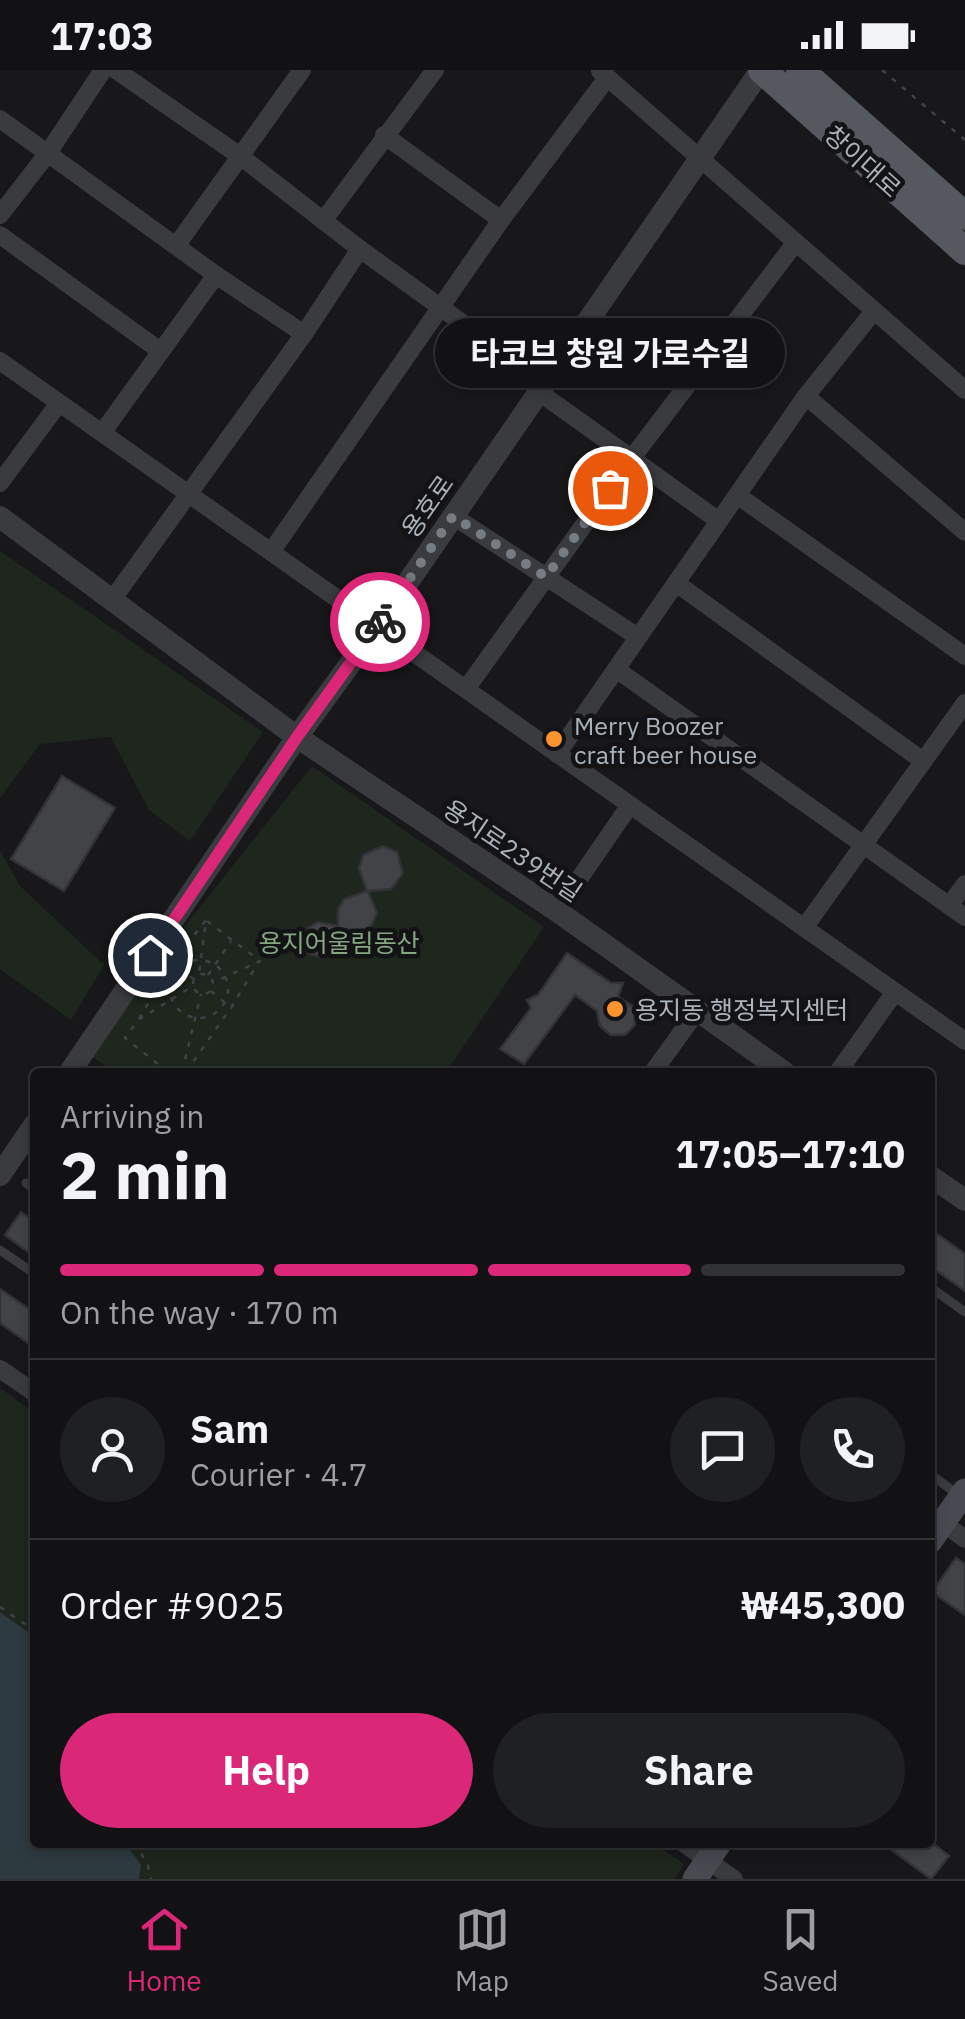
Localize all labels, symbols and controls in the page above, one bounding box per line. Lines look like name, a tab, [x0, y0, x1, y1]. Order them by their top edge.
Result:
text: 17:03	[50, 11, 154, 60]
street label: 창이대로	[818, 118, 908, 204]
callout: 타코브 창원 가로수길	[435, 318, 785, 388]
text: 타코브 창원 가로수길	[470, 332, 750, 374]
pin	[568, 446, 653, 531]
icon: bag	[583, 461, 638, 516]
street label: 용호로	[394, 468, 460, 544]
courier	[330, 572, 430, 672]
icon: bike	[353, 595, 408, 650]
place label: Merry Boozer craft beer house	[574, 709, 757, 771]
marker: Merry Boozer craft beer house	[543, 728, 565, 750]
street label: 용지로239번길	[437, 792, 589, 908]
pin	[108, 913, 193, 998]
park label: 용지어울림동산	[258, 926, 420, 959]
icon: home	[123, 928, 178, 983]
place label: 용지동 행정복지센터	[635, 993, 848, 1026]
marker: 용지동 행정복지센터	[604, 998, 626, 1020]
text: Arriving in	[60, 1095, 205, 1137]
text: 17:05–17:10	[675, 1129, 905, 1178]
text: 2 min	[60, 1132, 230, 1217]
text: On the way · 170 m	[60, 1291, 339, 1333]
button: person	[60, 1397, 165, 1502]
button: chat	[670, 1397, 775, 1502]
button: phone	[800, 1397, 905, 1502]
text: Sam	[190, 1404, 269, 1453]
text: Courier · 4.7	[190, 1453, 368, 1495]
text: Order #9025	[60, 1580, 285, 1629]
text: ₩45,300	[740, 1580, 905, 1629]
button: Help	[60, 1713, 473, 1828]
button: Share	[493, 1713, 905, 1828]
tab: Home	[126, 1902, 202, 1999]
tab: Map	[455, 1902, 510, 1999]
tab: Saved	[762, 1902, 839, 1999]

